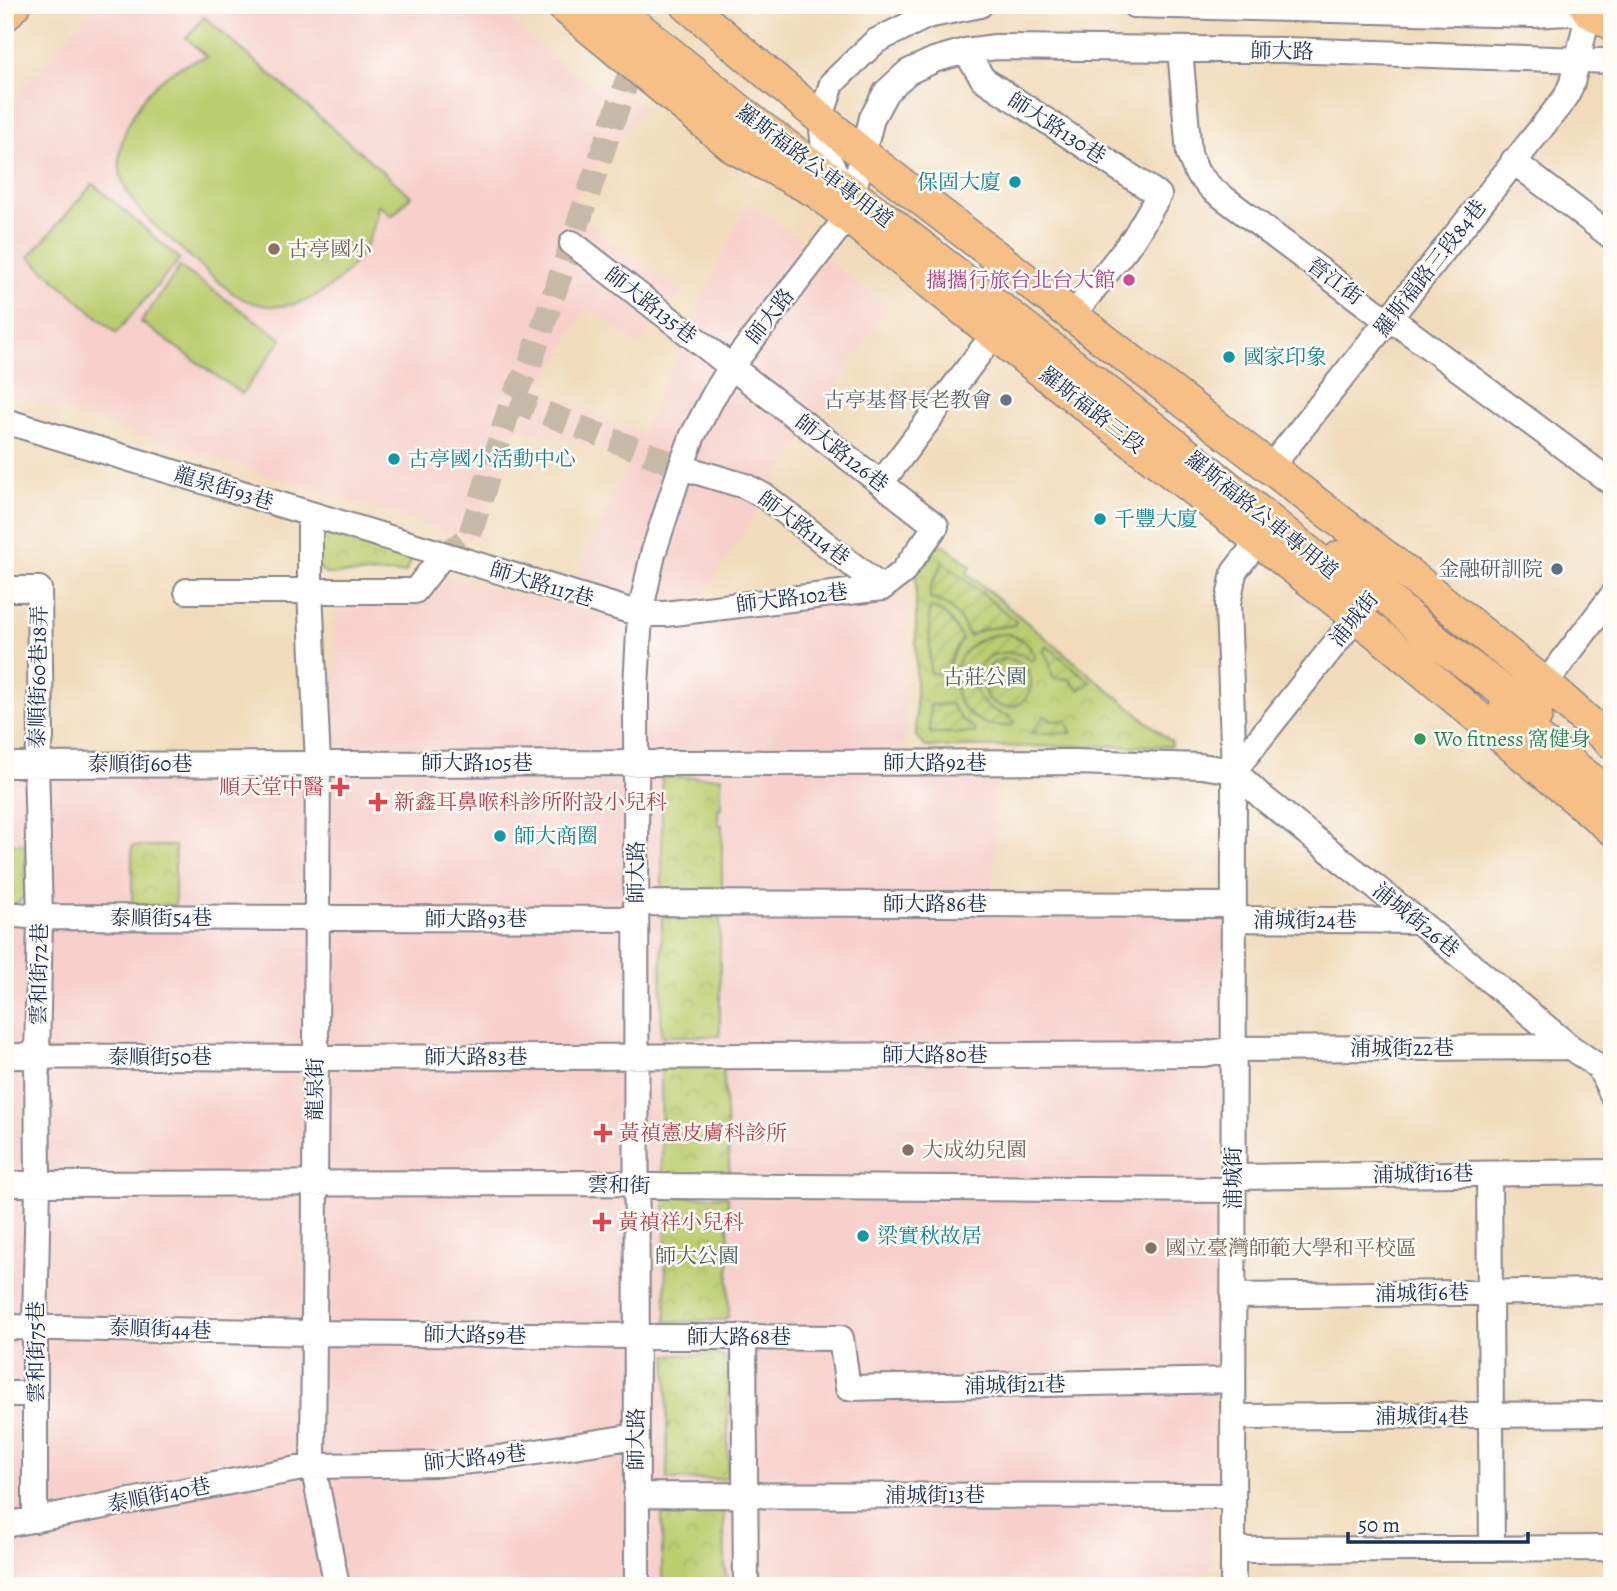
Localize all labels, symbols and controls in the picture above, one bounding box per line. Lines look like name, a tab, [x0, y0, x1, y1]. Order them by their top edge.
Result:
street label: 師大路	[1250, 36, 1314, 66]
street label: 師大路130巷	[1003, 86, 1111, 170]
street label: 羅斯福路公車專用道	[731, 98, 899, 234]
place label: 保固大廈	[917, 168, 1001, 196]
marker: 保固大廈	[1007, 174, 1023, 190]
street label: 羅斯福路三段84巷	[1368, 194, 1492, 342]
place label: 古亭國小	[288, 235, 372, 263]
marker: 古亭國小	[266, 241, 282, 257]
street label: 晉江街	[1301, 251, 1369, 311]
street label: 師大路135巷	[599, 260, 703, 350]
place label: 攜攜行旅台北台大館	[926, 266, 1115, 294]
marker: 攜攜行旅台北台大館	[1121, 272, 1137, 288]
street label: 師大路	[740, 283, 800, 349]
place label: 國家印象	[1243, 343, 1327, 371]
marker: 國家印象	[1221, 349, 1237, 365]
street label: 羅斯福路三段	[1034, 360, 1150, 460]
place label: 古亭基督長老教會	[824, 386, 992, 414]
marker: 古亭基督長老教會	[998, 392, 1014, 408]
street label: 師大路126巷	[790, 408, 894, 498]
place label: 古亭國小活動中心	[408, 445, 576, 473]
street label: 羅斯福路公車專用道	[1180, 445, 1344, 585]
marker: 古亭國小活動中心	[386, 451, 402, 467]
street label: 龍泉街93巷	[171, 460, 277, 516]
street label: 師大路114巷	[752, 484, 856, 572]
place label: 千豐大廈	[1114, 505, 1198, 533]
marker: 千豐大廈	[1092, 511, 1108, 527]
street label: 師大路117巷	[487, 555, 597, 613]
place label: 金融研訓院	[1438, 555, 1543, 583]
marker: 金融研訓院	[1549, 561, 1565, 577]
street label: 師大路102巷	[735, 577, 849, 619]
street label: 浦城街	[1323, 586, 1385, 652]
street label: 泰順街60巷18弄	[23, 605, 53, 749]
park label: 古莊公園	[943, 663, 1027, 691]
place label: Wo fitness 窩健身	[1433, 725, 1591, 753]
marker: Wo fitness 窩健身	[1412, 731, 1428, 747]
street label: 師大路105巷	[421, 749, 533, 777]
street label: 師大路92巷	[883, 749, 987, 777]
street label: 泰順街60巷	[88, 750, 192, 778]
place label: 順天堂中醫	[219, 773, 324, 801]
marker: 順天堂中醫	[330, 777, 350, 797]
place label: 新鑫耳鼻喉科診所附設小兒科	[394, 788, 667, 816]
marker: 新鑫耳鼻喉科診所附設小兒科	[368, 792, 388, 812]
place label: 師大商圈	[514, 822, 598, 850]
marker: 師大商圈	[492, 828, 508, 844]
street label: 師大路	[622, 841, 650, 904]
street label: 浦城街26巷	[1367, 876, 1465, 964]
street label: 師大路86巷	[883, 890, 987, 918]
street label: 泰順街54巷	[110, 904, 212, 932]
street label: 師大路93巷	[425, 905, 527, 933]
street label: 浦城街24巷	[1253, 906, 1357, 934]
street label: 雲和街72巷	[24, 922, 54, 1026]
street label: 浦城街22巷	[1350, 1034, 1454, 1062]
street label: 師大路80巷	[882, 1041, 988, 1069]
street label: 泰順街50巷	[108, 1043, 212, 1071]
street label: 師大路83巷	[425, 1043, 527, 1071]
street label: 龍泉街	[301, 1058, 329, 1121]
place label: 黃禎憲皮膚科診所	[619, 1119, 787, 1147]
marker: 黃禎憲皮膚科診所	[593, 1123, 613, 1143]
place label: 大成幼兒園	[922, 1136, 1027, 1164]
marker: 大成幼兒園	[900, 1142, 916, 1158]
street label: 浦城街	[1219, 1147, 1247, 1210]
street label: 浦城街16巷	[1372, 1159, 1474, 1189]
street label: 雲和街	[587, 1170, 651, 1200]
place label: 黃禎祥小兒科	[618, 1208, 744, 1236]
marker: 黃禎祥小兒科	[592, 1212, 612, 1232]
place label: 梁實秋故居	[877, 1222, 982, 1250]
marker: 梁實秋故居	[855, 1228, 871, 1244]
place label: 國立臺灣師範大學和平校區	[1165, 1234, 1417, 1262]
marker: 國立臺灣師範大學和平校區	[1143, 1240, 1159, 1256]
park label: 師大公園	[655, 1242, 739, 1270]
street label: 浦城街6巷	[1375, 1278, 1469, 1308]
street label: 雲和街75巷	[22, 1301, 50, 1403]
street label: 泰順街44巷	[108, 1313, 212, 1345]
street label: 師大路59巷	[423, 1320, 527, 1350]
street label: 師大路68巷	[687, 1323, 791, 1351]
street label: 浦城街21巷	[964, 1370, 1066, 1400]
street label: 浦城街4巷	[1375, 1402, 1469, 1430]
street label: 師大路	[622, 1408, 650, 1471]
street label: 師大路49巷	[422, 1439, 528, 1477]
street label: 泰順街40巷	[105, 1471, 213, 1519]
street label: 浦城街13巷	[885, 1481, 985, 1509]
scale bar	[1348, 1500, 1528, 1544]
text: 50 m	[1358, 1511, 1400, 1539]

